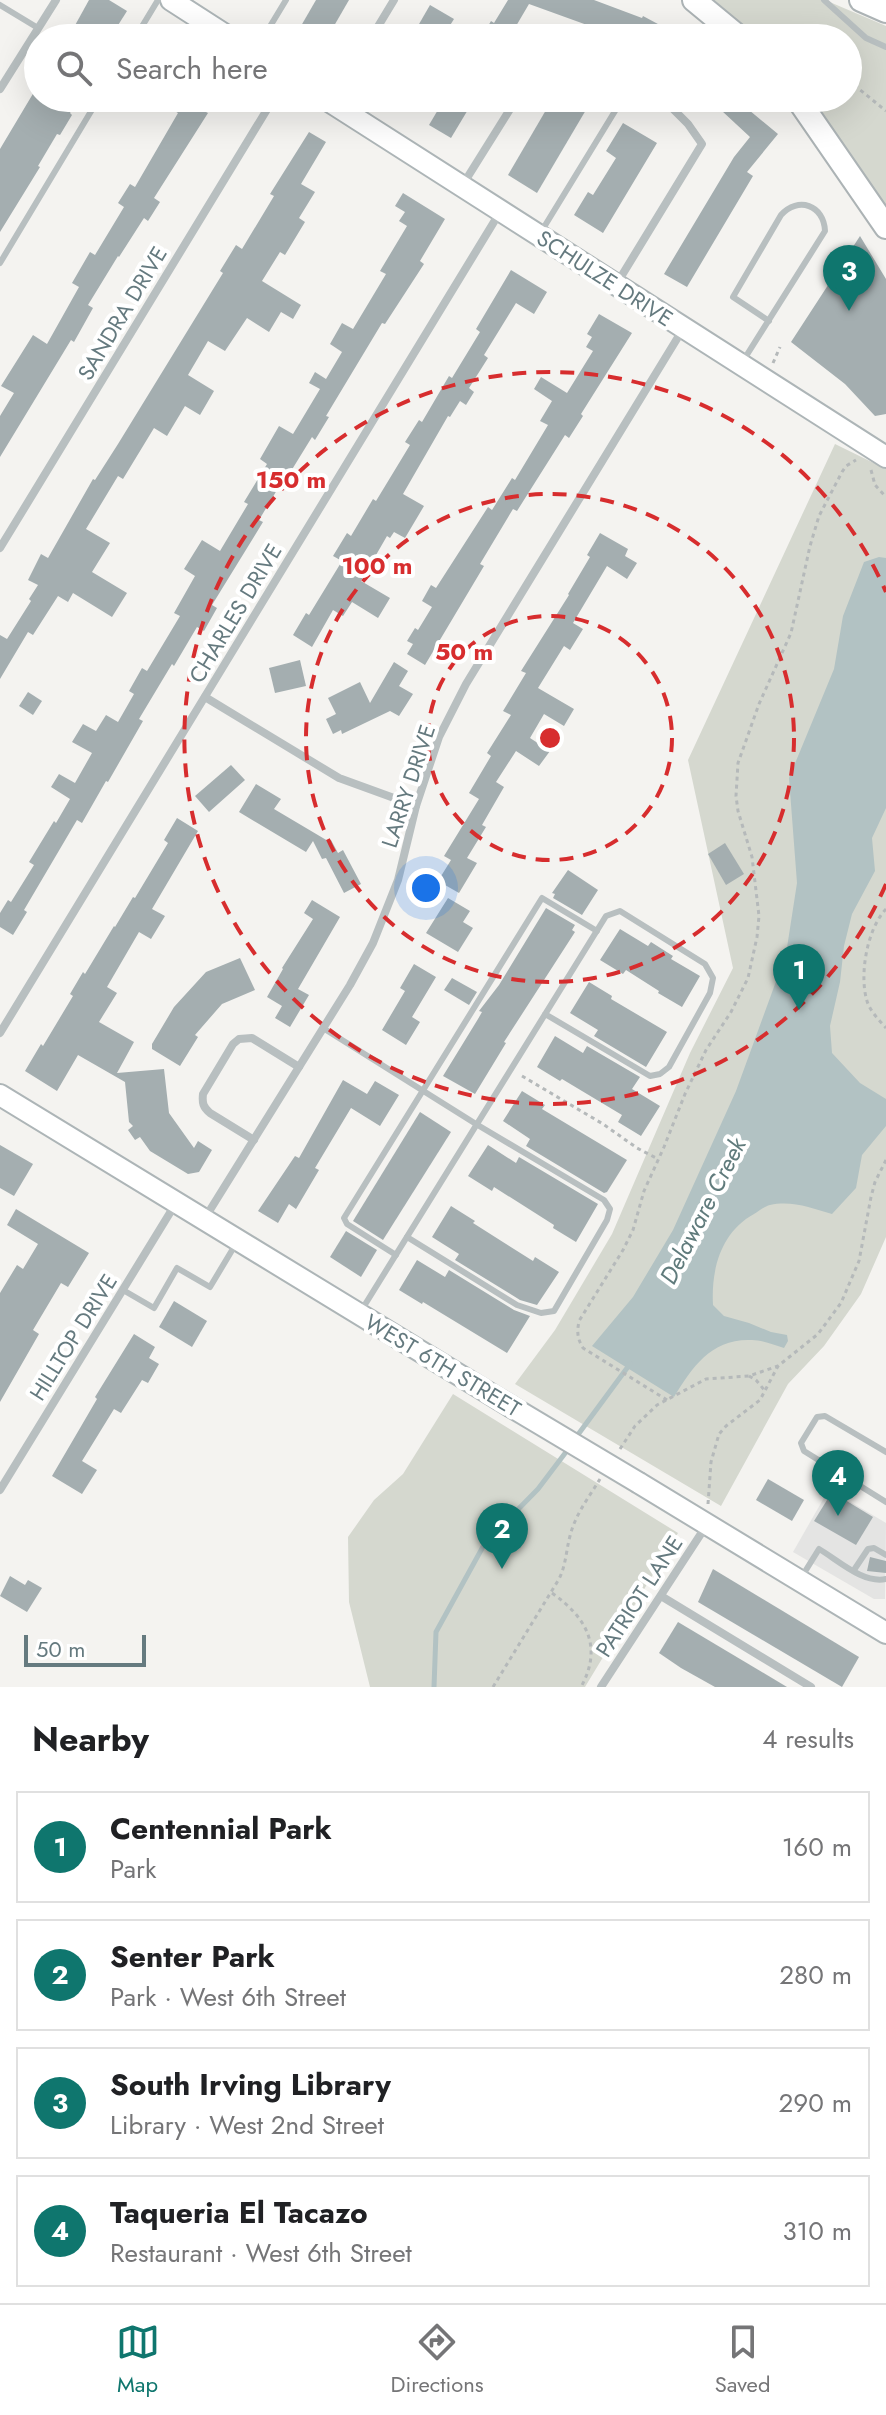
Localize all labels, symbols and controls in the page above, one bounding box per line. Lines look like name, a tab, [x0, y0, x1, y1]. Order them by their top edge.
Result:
search box	[24, 24, 862, 112]
icon: search	[52, 46, 96, 90]
text: Search here	[116, 47, 268, 90]
street label: SCHULZE DRIVE	[531, 222, 679, 334]
street label: SANDRA DRIVE	[69, 240, 175, 386]
pin: 3	[823, 245, 875, 311]
text: 150 m	[256, 462, 326, 497]
street label: CHARLES DRIVE	[181, 537, 289, 689]
text: 100 m	[342, 548, 412, 583]
text: 50 m	[435, 634, 493, 669]
street label: LARRY DRIVE	[373, 720, 443, 852]
centre of rings	[536, 724, 564, 752]
your location	[406, 868, 446, 908]
pin: 1	[773, 944, 825, 1010]
water label: Delaware Creek	[651, 1130, 755, 1290]
street label: HILLTOP DRIVE	[21, 1268, 125, 1406]
street label: WEST 6TH STREET	[359, 1306, 528, 1425]
pin: 4	[812, 1450, 864, 1516]
pin: 2	[476, 1503, 528, 1569]
street label: PATRIOT LANE	[588, 1529, 690, 1663]
scale bar	[24, 1631, 146, 1667]
text: 50 m	[36, 1633, 85, 1665]
text: Nearby	[32, 1715, 149, 1764]
text: 4 results	[762, 1720, 854, 1758]
text: Centennial Park	[110, 1807, 332, 1850]
text: 1	[53, 1828, 67, 1866]
text: 160 m	[782, 1828, 852, 1866]
text: Park	[110, 1850, 156, 1888]
text: Senter Park	[110, 1935, 275, 1978]
text: 2	[51, 1956, 69, 1994]
text: 280 m	[779, 1956, 852, 1994]
text: Park · West 6th Street	[110, 1978, 346, 2016]
text: South Irving Library	[110, 2063, 391, 2106]
text: 3	[52, 2084, 68, 2122]
text: 290 m	[779, 2084, 852, 2122]
text: Library · West 2nd Street	[110, 2106, 384, 2144]
text: Taqueria El Tacazo	[110, 2191, 368, 2234]
text: 4	[51, 2212, 69, 2250]
text: 310 m	[782, 2212, 852, 2250]
text: Restaurant · West 6th Street	[110, 2234, 412, 2272]
tab: Map	[116, 2320, 160, 2400]
tab: Directions	[391, 2320, 484, 2400]
tab: Saved	[715, 2320, 770, 2400]

